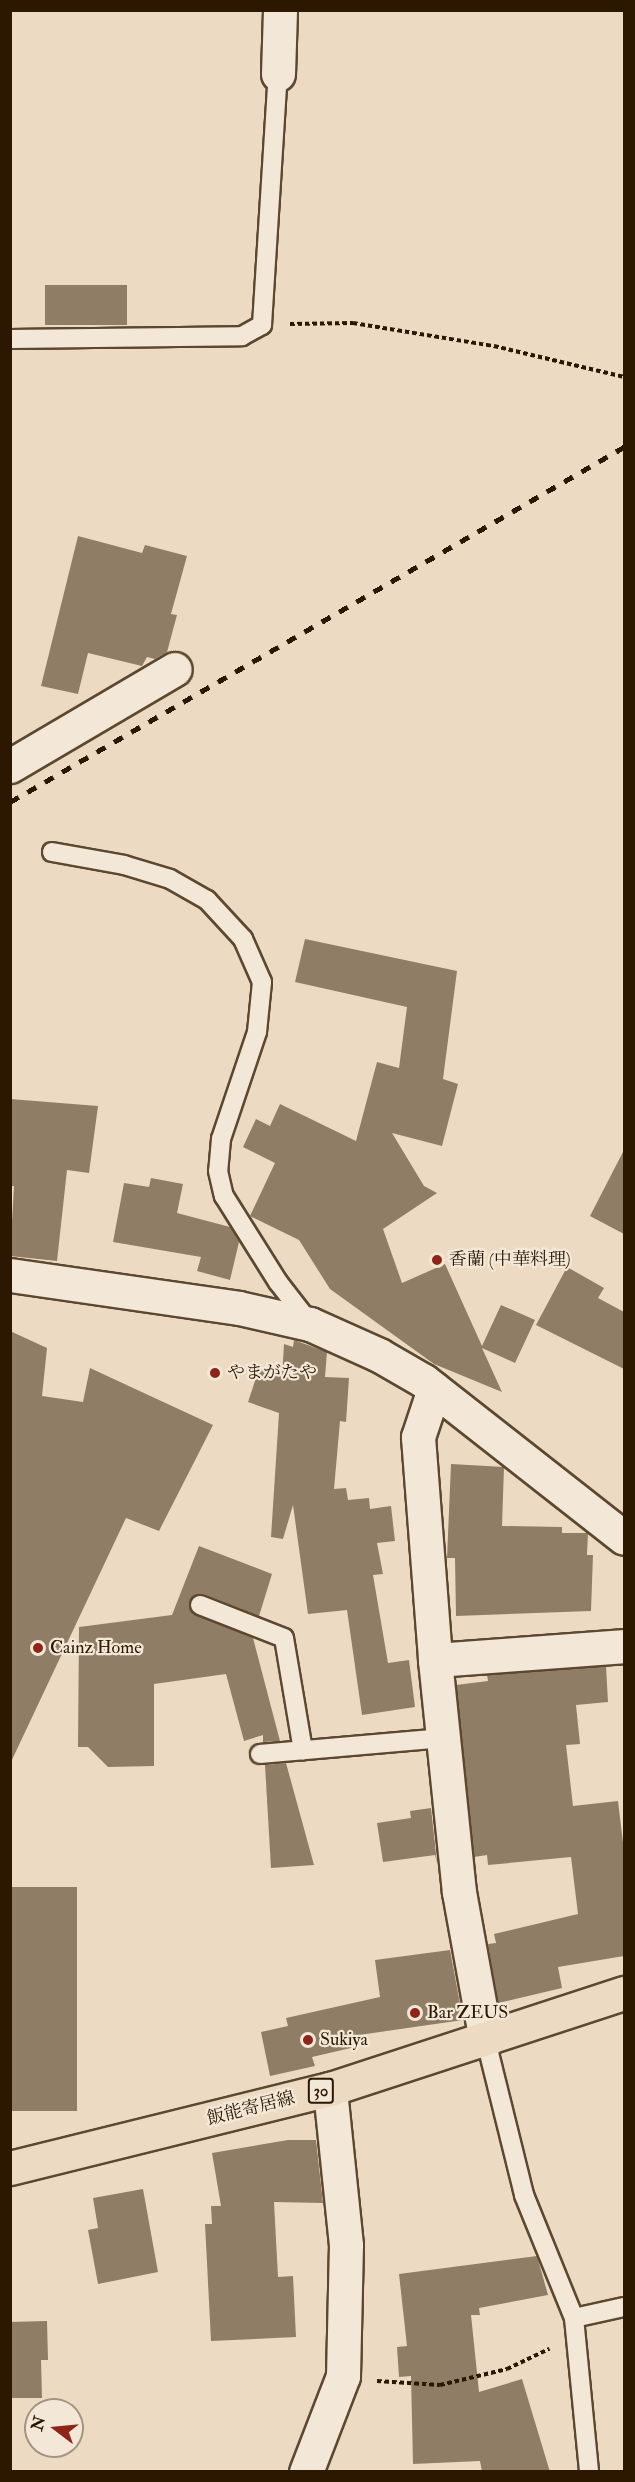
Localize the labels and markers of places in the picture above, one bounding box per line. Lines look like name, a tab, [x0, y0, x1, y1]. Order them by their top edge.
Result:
place label: 香蘭 (中華料理)	[449, 1249, 571, 1271]
marker: 香蘭 (中華料理)	[430, 1253, 444, 1267]
place label: やまがたや	[227, 1362, 317, 1384]
marker: やまがたや	[208, 1366, 222, 1380]
place label: Cainz Home	[50, 1637, 142, 1659]
marker: Cainz Home	[31, 1641, 45, 1655]
place label: Bar ZEUS	[427, 2002, 508, 2024]
marker: Bar ZEUS	[408, 2006, 422, 2020]
place label: Sukiya	[320, 2029, 368, 2051]
marker: Sukiya	[301, 2033, 315, 2047]

